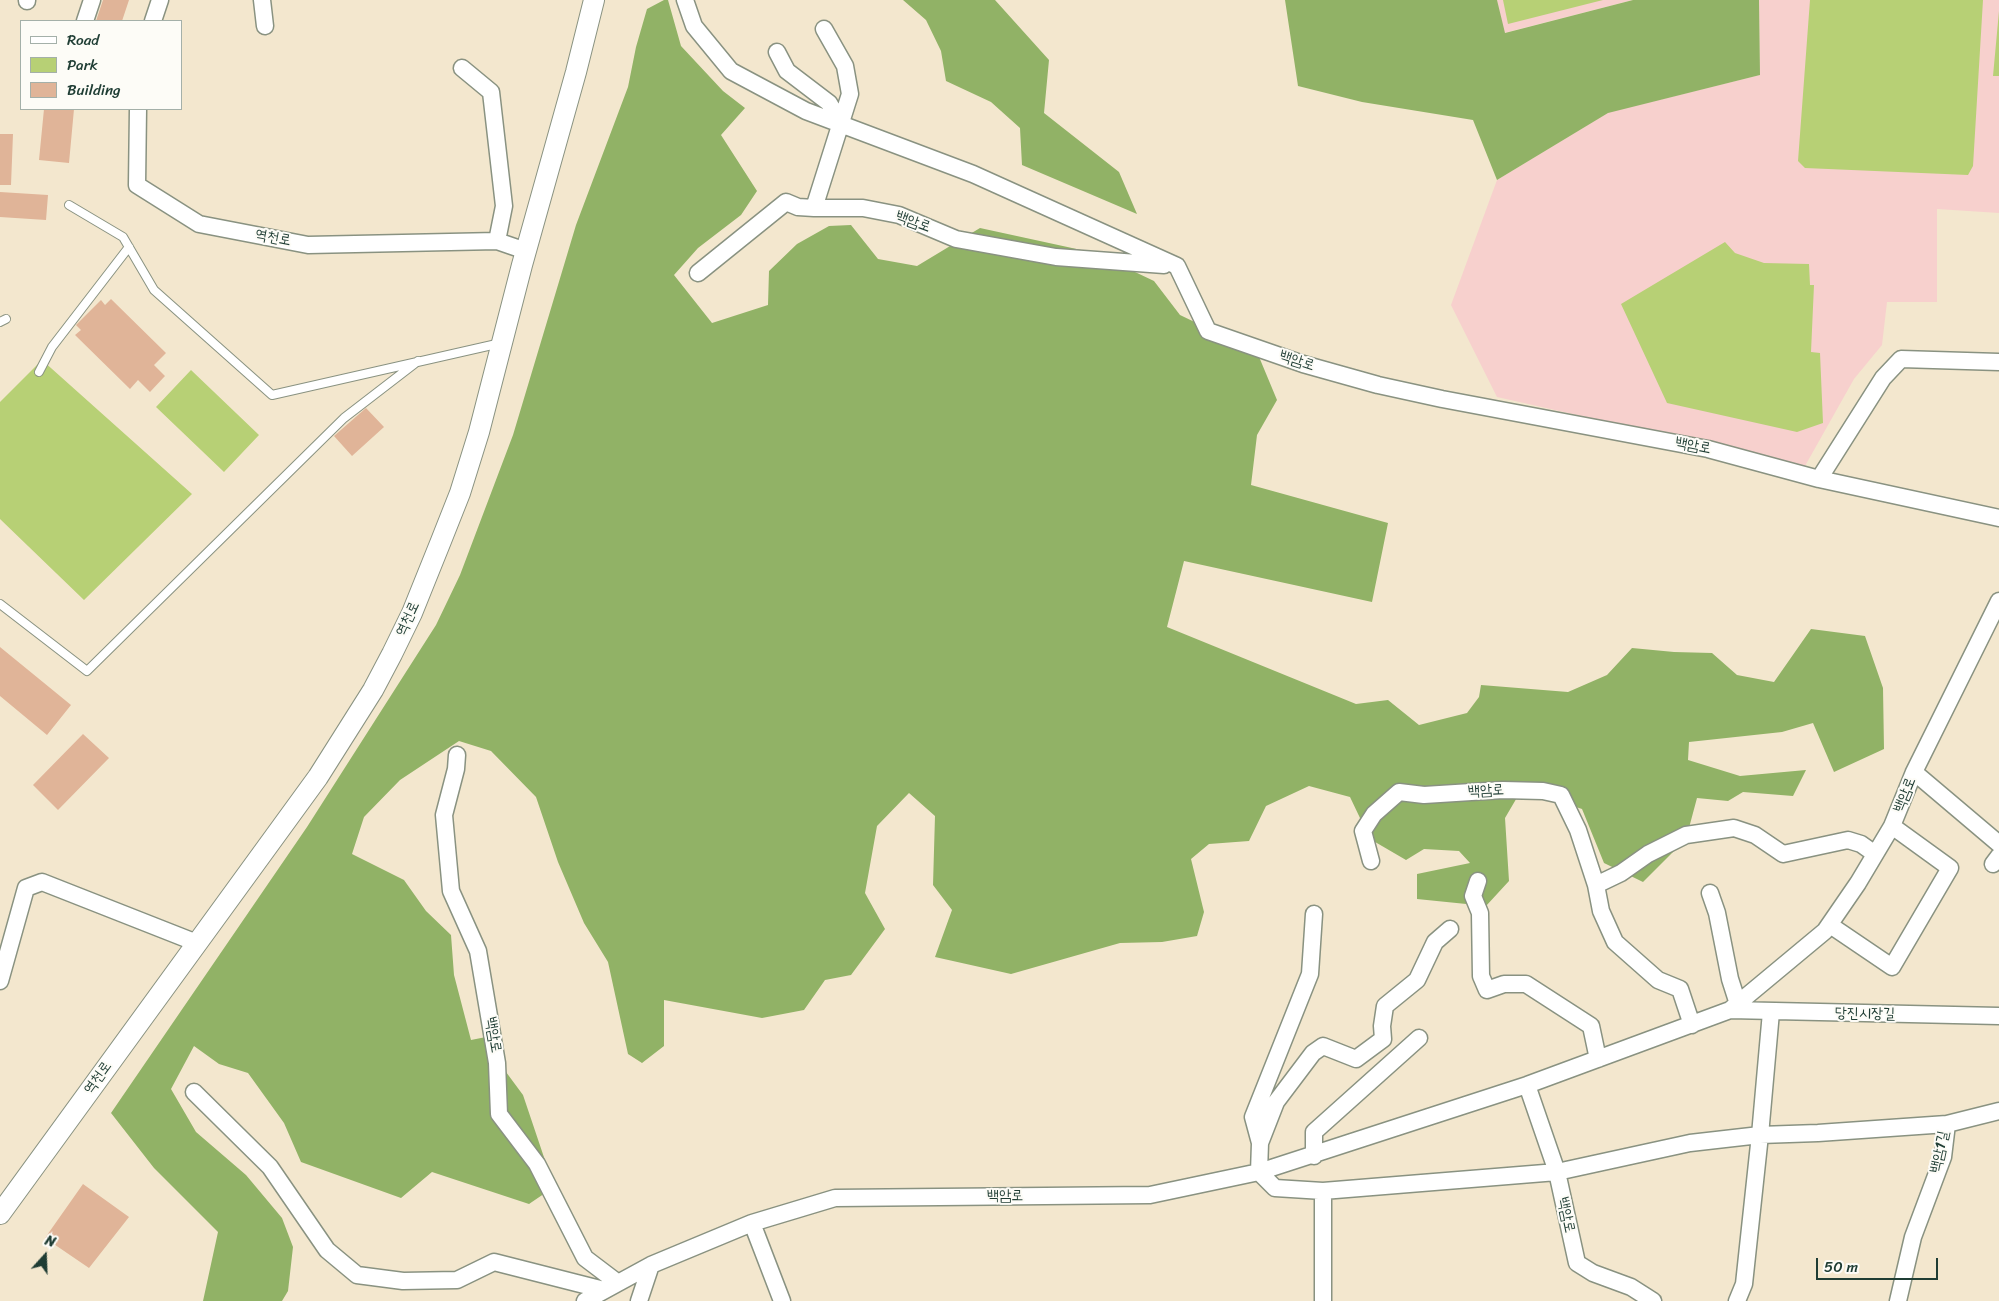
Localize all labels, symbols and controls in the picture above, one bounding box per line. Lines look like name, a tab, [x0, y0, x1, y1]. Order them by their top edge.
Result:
legend	[20, 20, 182, 110]
text: Road	[67, 27, 99, 53]
text: Park	[67, 52, 98, 78]
text: Building	[67, 77, 121, 103]
street label: 백암로	[893, 207, 933, 237]
street label: 역천로	[254, 226, 292, 250]
street label: 백암로	[1277, 347, 1317, 375]
street label: 백암로	[1674, 434, 1712, 458]
street label: 역천로	[392, 599, 424, 639]
street label: 백암로	[1890, 775, 1920, 815]
street label: 백암로	[1467, 781, 1505, 801]
street label: 당진시장길	[1835, 1004, 1895, 1024]
street label: 백암로	[481, 1016, 505, 1054]
street label: 역천로	[80, 1058, 116, 1098]
street label: 백암1길	[1927, 1129, 1953, 1175]
street label: 백암로	[987, 1187, 1023, 1205]
street label: 백암로	[1553, 1195, 1579, 1235]
text: N	[41, 1228, 59, 1255]
north arrow	[20, 1231, 70, 1281]
scale bar	[1819, 1248, 1942, 1280]
text: 50 m	[1824, 1254, 1858, 1280]

